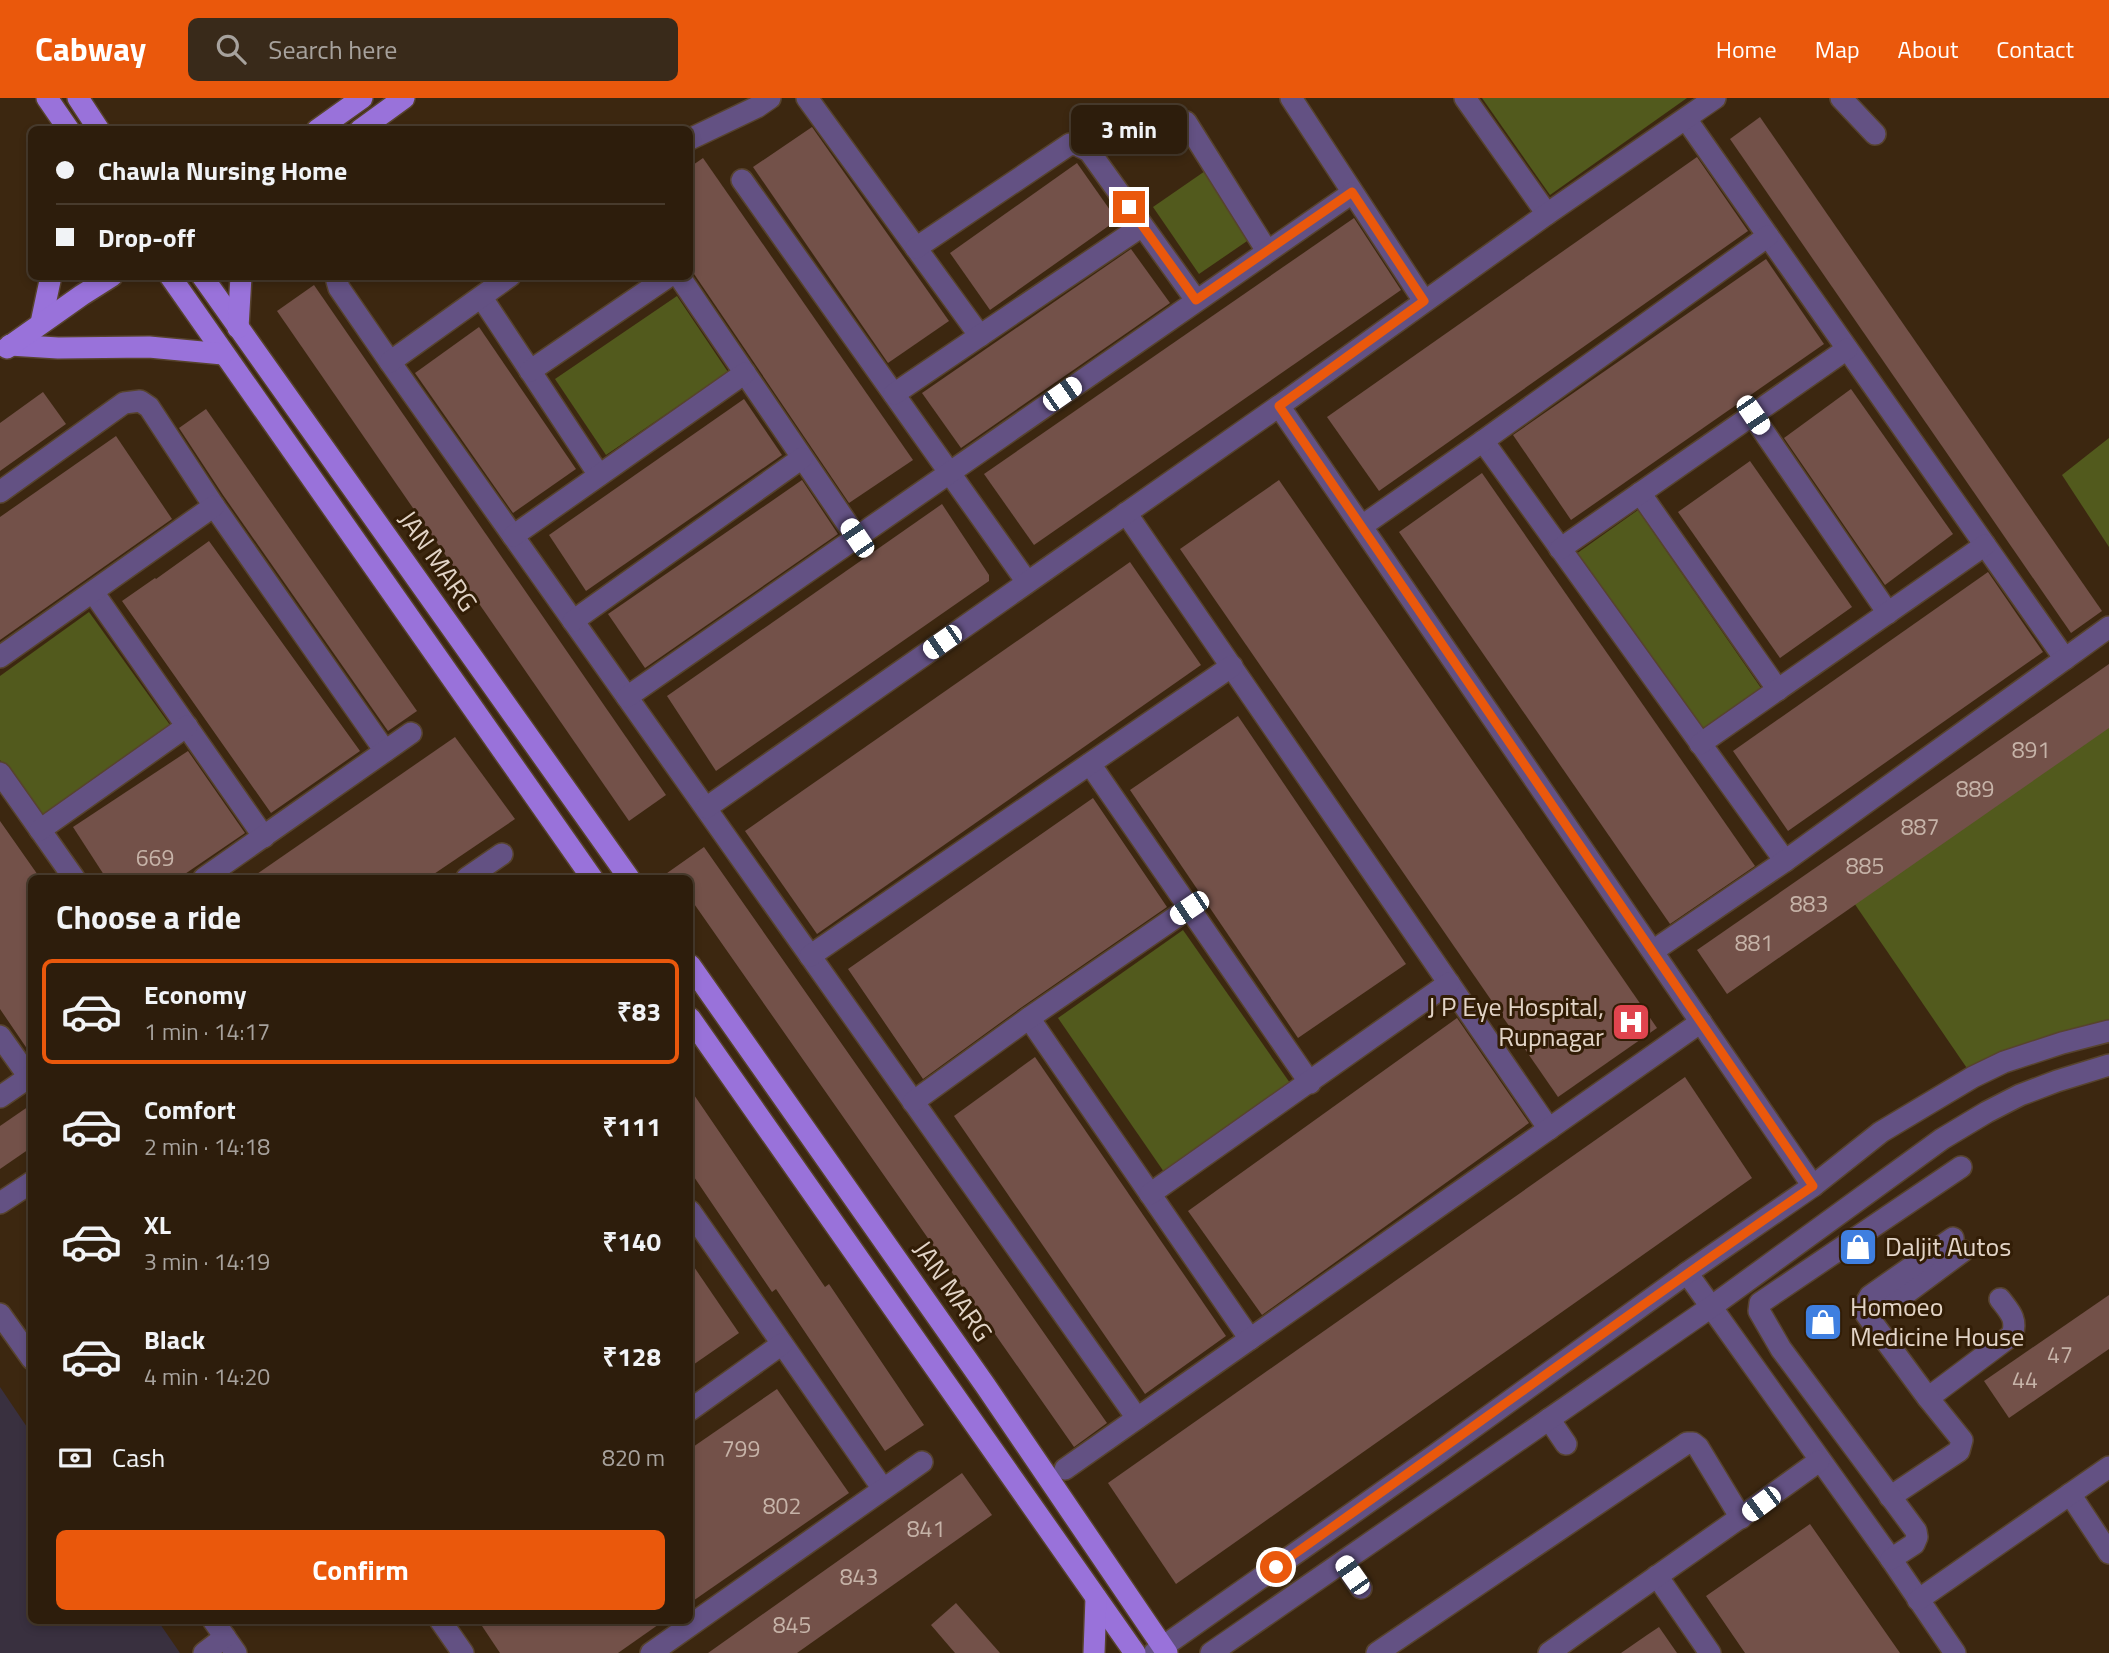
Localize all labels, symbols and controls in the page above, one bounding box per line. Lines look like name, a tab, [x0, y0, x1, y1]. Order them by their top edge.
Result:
search box	[188, 18, 678, 81]
text: Cabway	[35, 24, 146, 74]
icon: search	[212, 30, 250, 68]
text: Search here	[268, 30, 397, 69]
text: Home	[1716, 31, 1777, 67]
text: Map	[1815, 31, 1860, 67]
text: About	[1898, 31, 1958, 67]
text: Contact	[1996, 31, 2074, 67]
callout: 3 min	[1071, 105, 1187, 154]
text: 3 min	[1101, 112, 1157, 147]
text: Chawla Nursing Home	[98, 151, 347, 190]
route end	[1113, 191, 1145, 223]
text: Drop-off	[98, 218, 195, 257]
car	[1039, 373, 1086, 415]
car	[1733, 392, 1774, 438]
street label: JAN MARG	[389, 502, 488, 619]
car	[837, 515, 878, 561]
car	[919, 621, 966, 663]
house number: 891	[2012, 732, 2050, 767]
house number: 889	[1956, 771, 1994, 806]
house number: 887	[1901, 809, 1939, 844]
house number: 669	[136, 840, 174, 875]
house number: 885	[1846, 848, 1884, 883]
house number: 883	[1790, 886, 1828, 921]
car	[1166, 888, 1213, 928]
text: Choose a ride	[56, 893, 241, 941]
house number: 881	[1735, 925, 1773, 960]
text: Economy	[144, 975, 246, 1014]
icon: car	[60, 980, 123, 1043]
place label: J P Eye Hospital, Rupnagar	[1428, 987, 1604, 1056]
text: ₹83	[617, 992, 661, 1031]
hospital icon: J P Eye Hospital, Rupnagar	[1610, 1001, 1652, 1043]
text: 1 min · 14:17	[144, 1014, 270, 1049]
text: Comfort	[144, 1090, 236, 1129]
icon: car	[60, 1095, 123, 1158]
text: ₹111	[602, 1107, 661, 1146]
text: 2 min · 14:18	[144, 1129, 270, 1164]
text: XL	[144, 1205, 171, 1244]
icon: car	[60, 1210, 123, 1273]
text: ₹140	[602, 1222, 661, 1261]
shop icon: Daljit Autos	[1837, 1226, 1879, 1268]
place label: Daljit Autos	[1885, 1227, 2011, 1266]
street label: JAN MARG	[904, 1232, 1003, 1349]
text: 3 min · 14:19	[144, 1244, 270, 1279]
place label: Homoeo Medicine House	[1850, 1287, 2024, 1356]
shop icon: Homoeo Medicine House	[1802, 1301, 1844, 1343]
text: Black	[144, 1320, 205, 1359]
icon: car	[60, 1325, 123, 1388]
text: ₹128	[602, 1337, 661, 1376]
house number: 47	[2047, 1337, 2073, 1372]
text: 4 min · 14:20	[144, 1359, 270, 1394]
house number: 44	[2012, 1362, 2038, 1397]
house number: 799	[722, 1431, 760, 1466]
text: Cash	[112, 1438, 165, 1477]
icon: cash	[56, 1439, 94, 1477]
text: 820 m	[602, 1440, 665, 1475]
car	[1738, 1483, 1785, 1525]
house number: 802	[763, 1488, 801, 1523]
house number: 841	[907, 1511, 945, 1546]
button: Confirm	[56, 1530, 665, 1610]
route start	[1260, 1551, 1292, 1583]
car	[1332, 1552, 1373, 1598]
house number: 843	[840, 1559, 878, 1594]
house number: 845	[773, 1607, 811, 1642]

